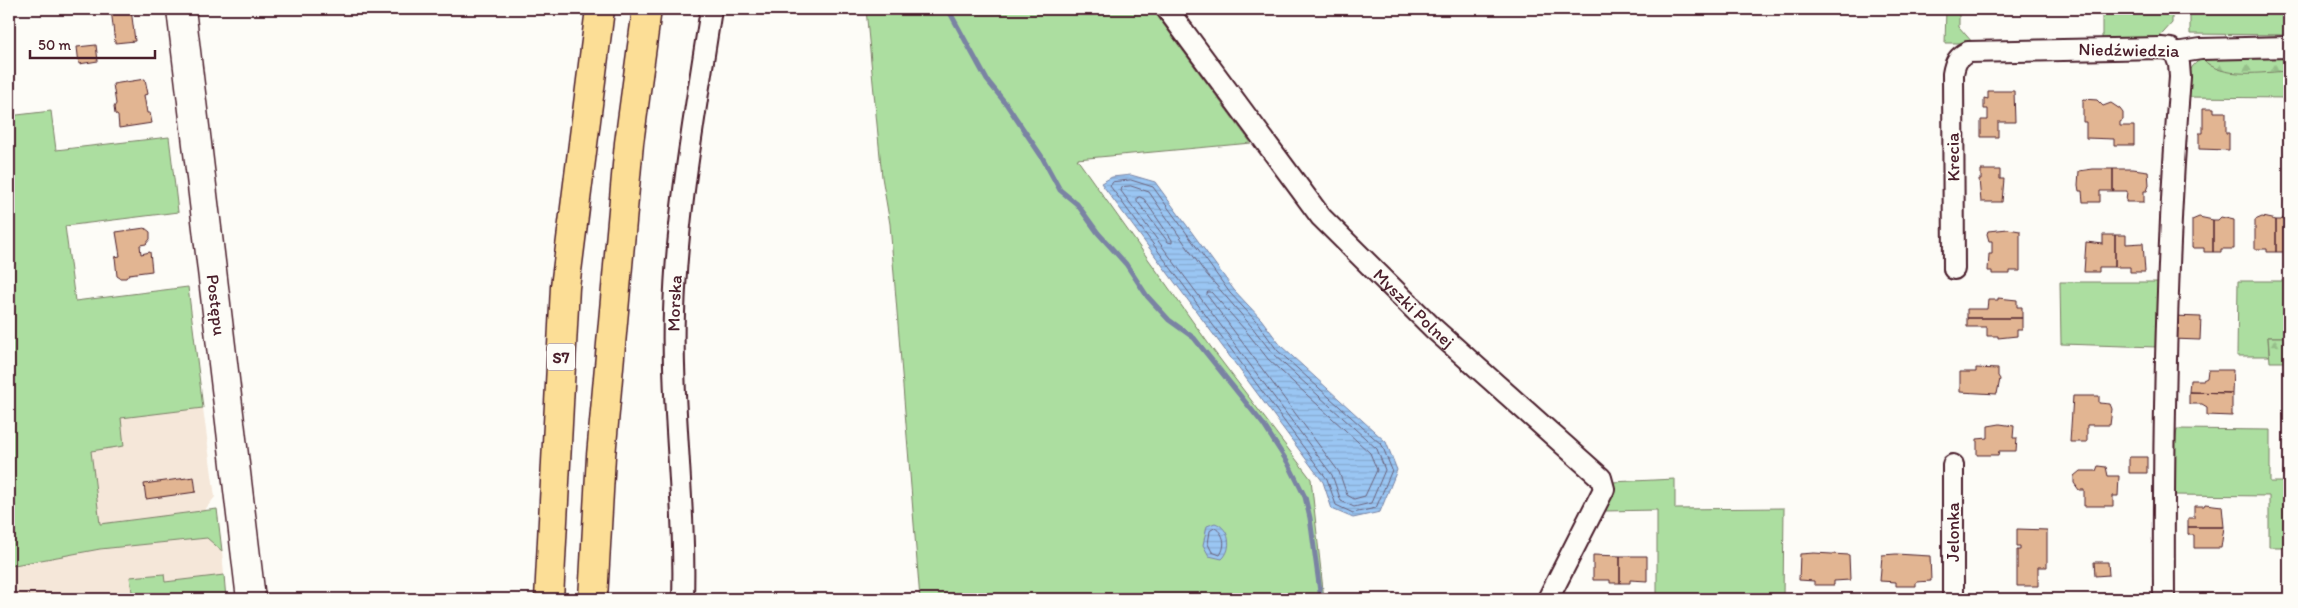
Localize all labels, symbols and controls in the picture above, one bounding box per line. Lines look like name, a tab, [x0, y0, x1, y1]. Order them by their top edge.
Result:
scale bar	[30, 28, 155, 60]
text: 50 m	[38, 36, 71, 54]
street label: Niedźwiedzia	[2078, 38, 2180, 62]
street label: Krecia	[1942, 132, 1964, 182]
street label: Myszki Polnej	[1368, 264, 1459, 353]
street label: Postępu	[202, 273, 231, 337]
street label: Morska	[663, 274, 687, 332]
road number: S7	[547, 344, 575, 371]
street label: Jelonka	[1942, 501, 1964, 562]

